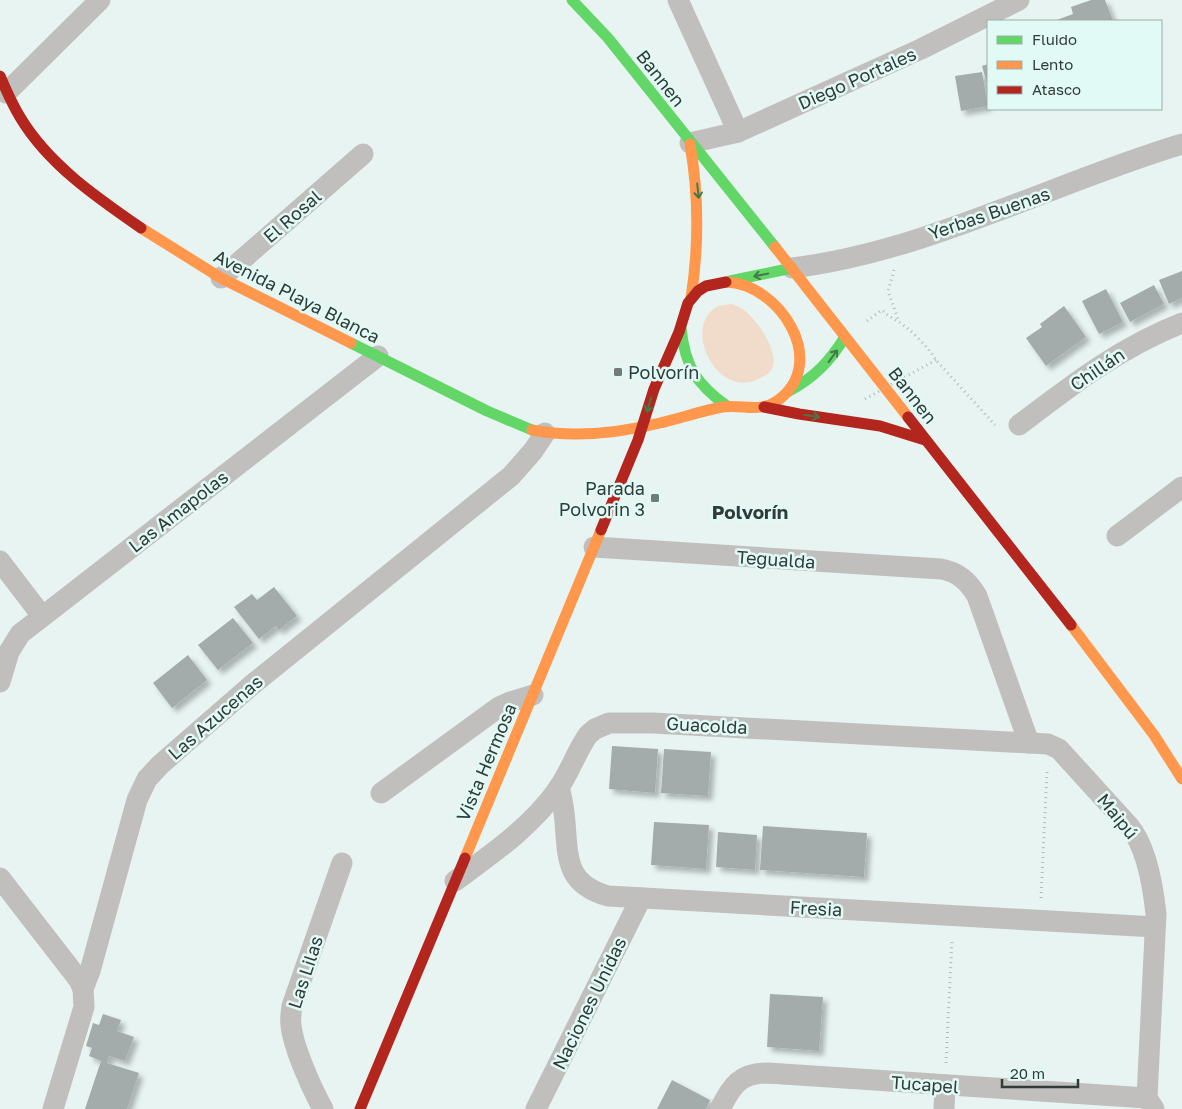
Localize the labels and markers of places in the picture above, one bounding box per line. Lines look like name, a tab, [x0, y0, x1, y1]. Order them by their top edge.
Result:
place label: Polvorín	[628, 361, 699, 383]
marker: Polvorín	[612, 366, 624, 378]
place label: Parada Polvorin 3	[559, 477, 645, 520]
marker: Parada Polvorin 3	[649, 492, 661, 504]

